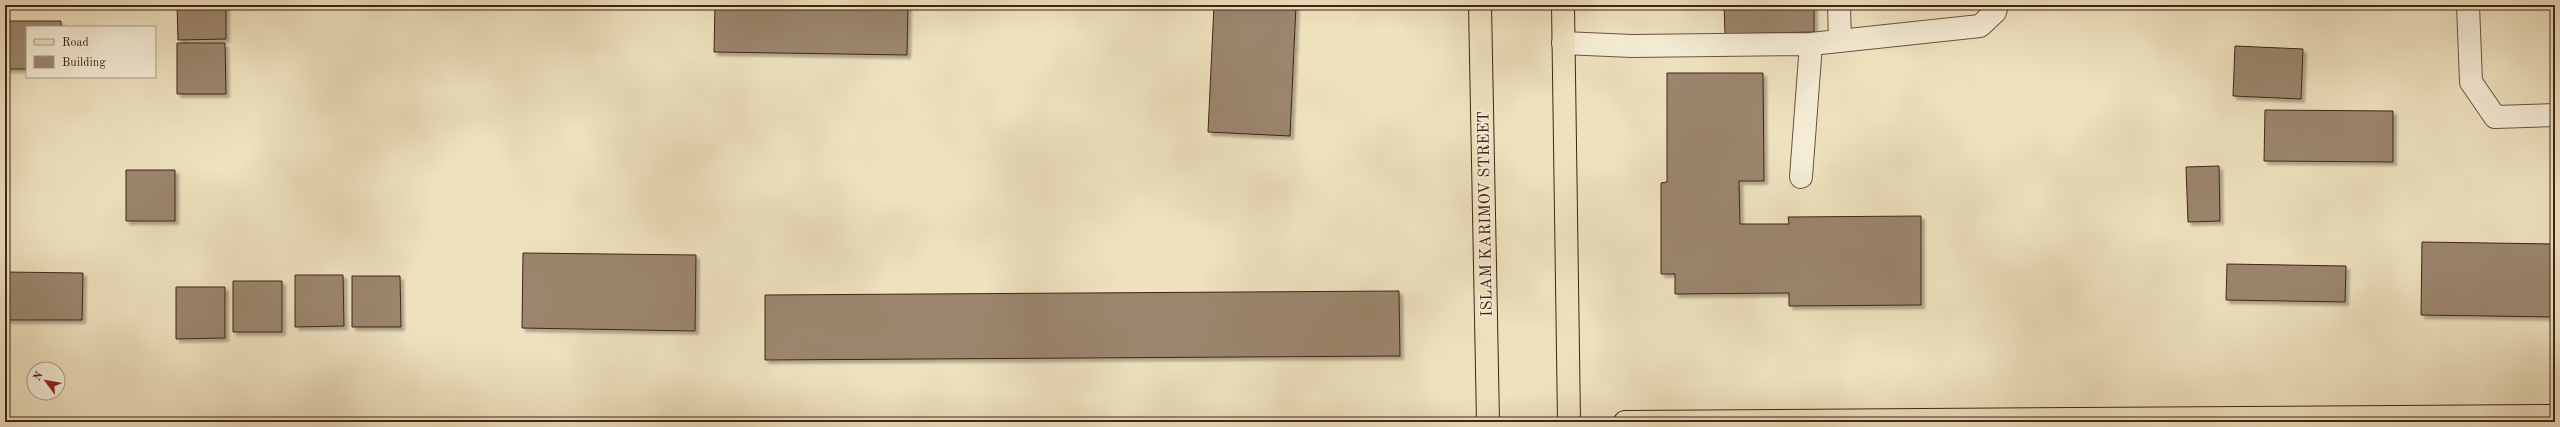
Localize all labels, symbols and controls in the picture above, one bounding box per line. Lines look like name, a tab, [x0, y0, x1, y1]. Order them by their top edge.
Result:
legend	[26, 26, 156, 78]
text: Road	[62, 37, 89, 49]
text: Building	[62, 57, 106, 69]
street label: ISLAM KARIMOV STREET	[1476, 111, 1496, 317]
north arrow	[26, 361, 66, 401]
text: N	[32, 370, 46, 383]

